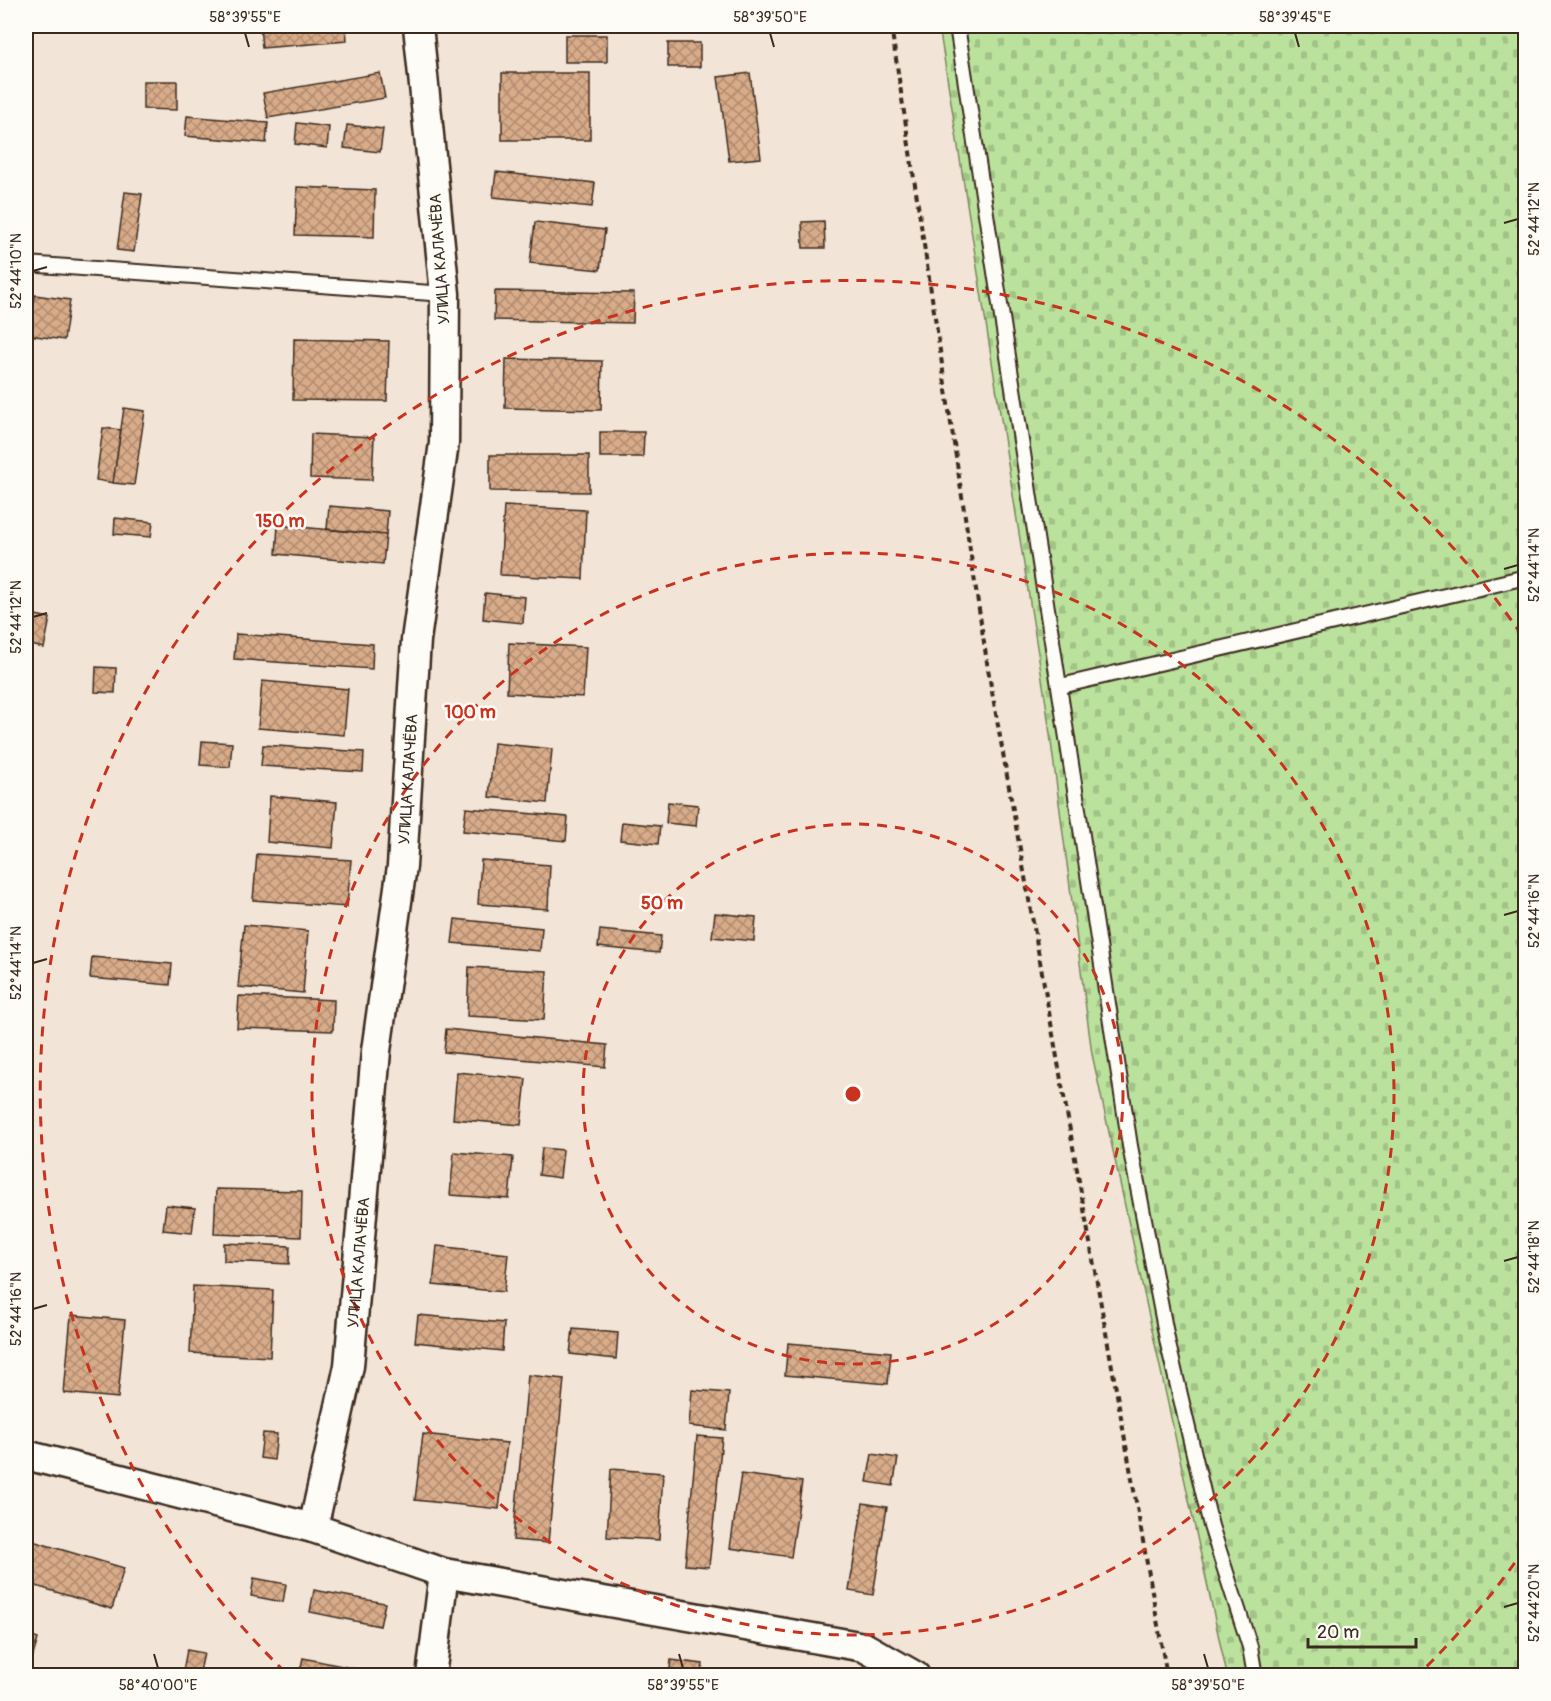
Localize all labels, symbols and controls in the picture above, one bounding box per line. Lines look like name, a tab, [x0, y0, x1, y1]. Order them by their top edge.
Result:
text: 58°39'55"E	[209, 8, 281, 27]
text: 58°39'50"E	[733, 8, 807, 27]
text: 58°39'45"E	[1259, 8, 1331, 27]
text: 52°44'12"N	[1525, 182, 1544, 256]
street label: УЛИЦА КАЛАЧЁВА	[425, 193, 455, 325]
text: 52°44'10"N	[7, 233, 26, 309]
text: 150 m	[256, 510, 305, 533]
text: 52°44'14"N	[1525, 528, 1544, 602]
text: 52°44'12"N	[7, 580, 26, 654]
text: 100 m	[444, 701, 496, 724]
street label: УЛИЦА КАЛАЧЁВА	[394, 713, 422, 845]
text: 52°44'16"N	[1525, 874, 1544, 948]
text: 50 m	[641, 892, 683, 915]
text: 52°44'14"N	[7, 926, 26, 1000]
centre of rings	[843, 1084, 863, 1104]
street label: УЛИЦА КАЛАЧЁВА	[343, 1196, 374, 1329]
text: 52°44'18"N	[1525, 1220, 1544, 1294]
text: 52°44'16"N	[7, 1272, 26, 1346]
text: 52°44'20"N	[1525, 1564, 1544, 1642]
scale bar	[1308, 1611, 1416, 1649]
text: 20 m	[1317, 1621, 1359, 1644]
text: 58°40'00"E	[119, 1676, 197, 1695]
text: 58°39'55"E	[647, 1676, 719, 1695]
text: 58°39'50"E	[1171, 1676, 1245, 1695]

